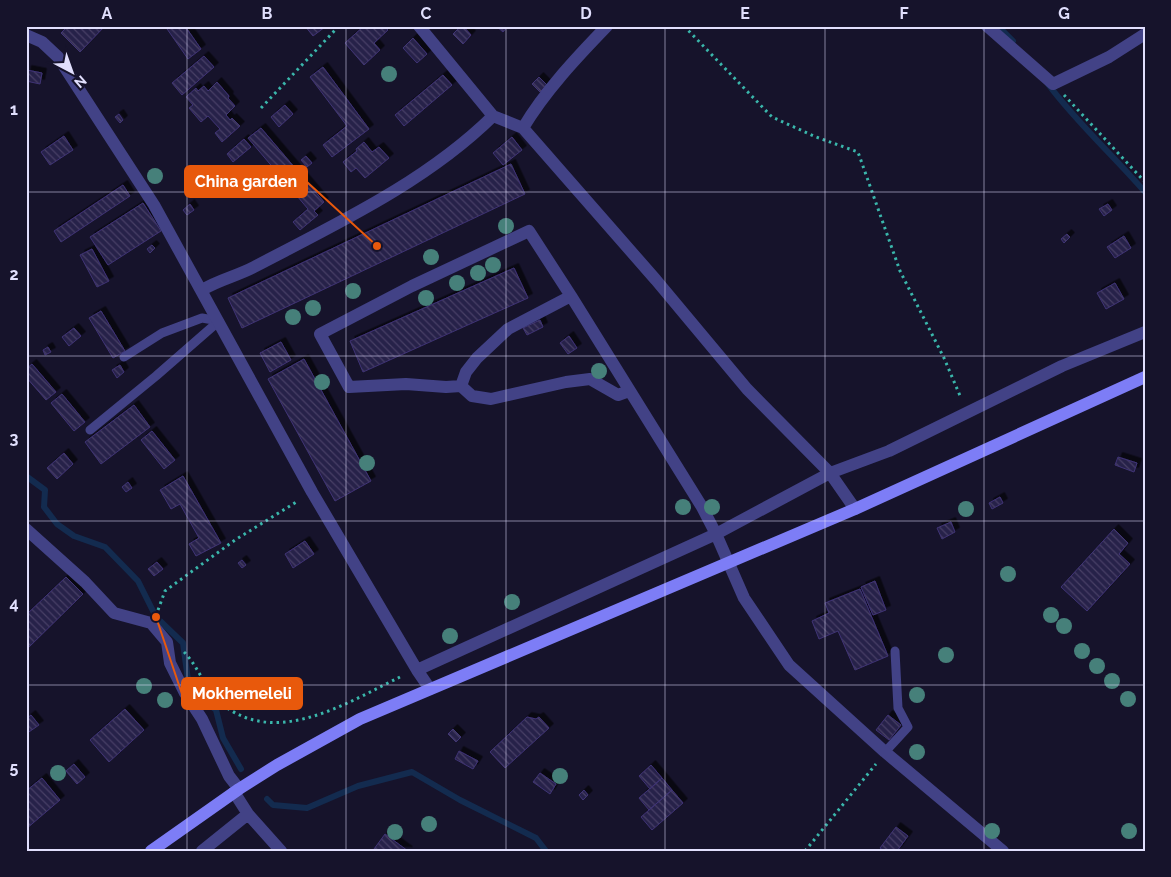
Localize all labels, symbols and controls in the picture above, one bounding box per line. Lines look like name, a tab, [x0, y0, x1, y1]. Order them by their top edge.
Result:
text: A	[102, 4, 113, 23]
text: B	[262, 4, 273, 23]
text: C	[421, 4, 432, 23]
text: D	[580, 4, 592, 23]
text: E	[740, 4, 750, 23]
text: F	[899, 4, 909, 23]
text: G	[1058, 4, 1070, 23]
north arrow	[48, 48, 98, 98]
text: N	[71, 72, 90, 91]
text: 1	[10, 100, 18, 119]
callout: China garden	[185, 166, 307, 197]
text: China garden	[195, 172, 297, 191]
text: 2	[9, 265, 19, 284]
text: 3	[10, 429, 19, 448]
text: 4	[9, 594, 19, 613]
callout: Mokhemeleli	[182, 678, 302, 709]
text: Mokhemeleli	[192, 684, 292, 703]
text: 5	[10, 758, 19, 777]

